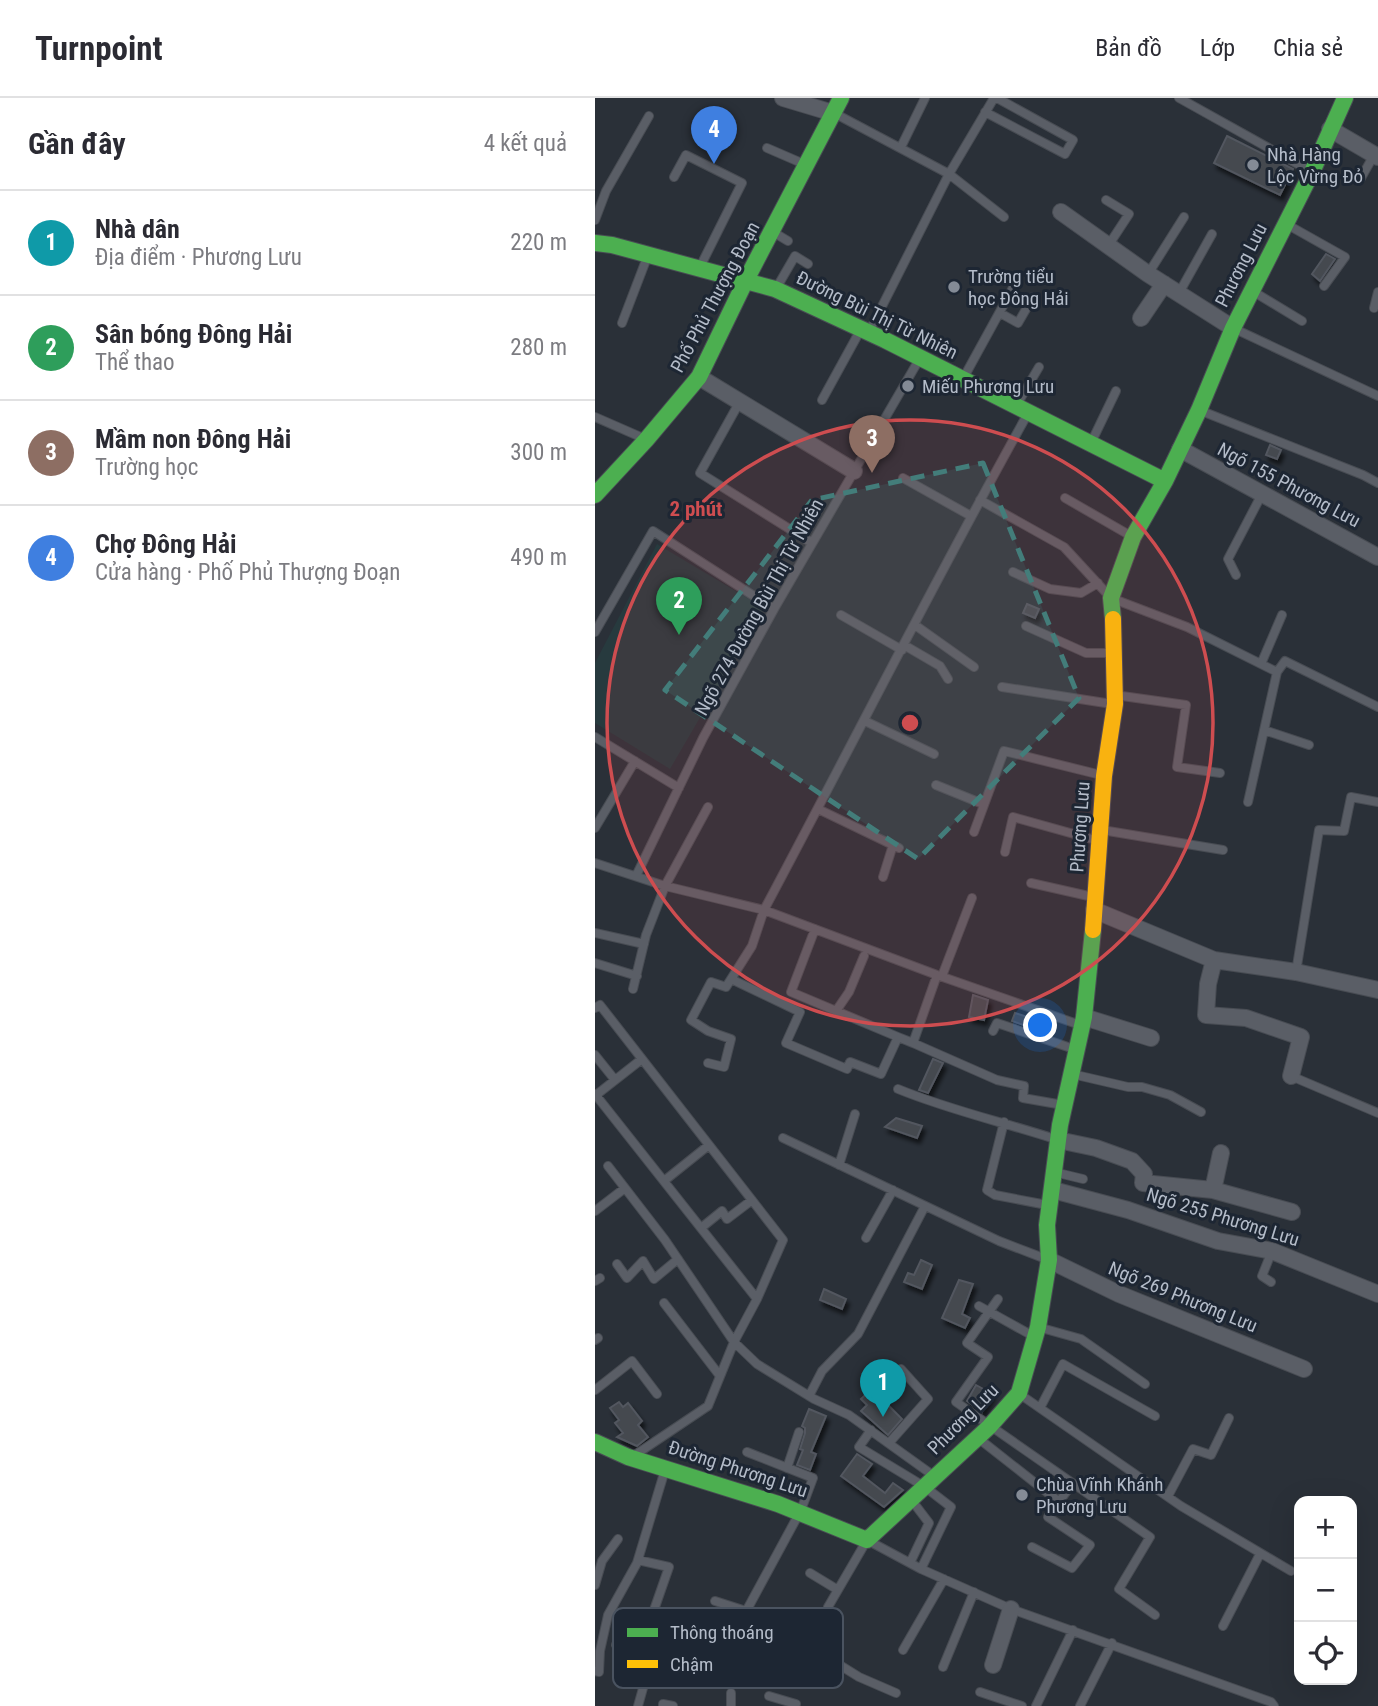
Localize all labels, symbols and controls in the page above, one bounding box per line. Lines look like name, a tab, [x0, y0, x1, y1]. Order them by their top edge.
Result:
text: Turnpoint	[35, 29, 163, 68]
text: Bản đồ	[1095, 34, 1162, 62]
text: Lớp	[1200, 34, 1235, 62]
text: Chia sẻ	[1273, 34, 1343, 62]
pin: 4	[691, 106, 737, 164]
text: Gần đây	[28, 126, 126, 161]
text: 4 kết quả	[484, 130, 567, 157]
place label: Nhà Hàng Lộc Vừng Đỏ	[1267, 143, 1363, 188]
marker: Nhà Hàng Lộc Vừng Đỏ	[1245, 157, 1261, 173]
text: Nhà dân	[95, 214, 180, 244]
street label: Phố Phủ Thượng Đoạn	[666, 218, 764, 376]
street label: Phương Lưu	[1210, 219, 1272, 311]
text: 1	[45, 229, 57, 256]
text: 220 m	[510, 229, 567, 256]
text: Địa điểm · Phương Lưu	[95, 244, 302, 271]
place label: Trường tiểu học Đông Hải	[968, 265, 1069, 310]
street label: Đường Bùi Thị Từ Nhiên	[793, 266, 961, 364]
marker: Trường tiểu học Đông Hải	[946, 279, 962, 295]
text: Sân bóng Đông Hải	[95, 319, 292, 349]
text: 2	[45, 334, 57, 361]
text: 280 m	[510, 334, 567, 361]
text: Thể thao	[95, 349, 175, 376]
place label: Miếu Phương Lưu	[922, 375, 1054, 398]
marker: Miếu Phương Lưu	[900, 378, 916, 394]
pin: 3	[849, 415, 895, 473]
text: Mầm non Đông Hải	[95, 424, 291, 454]
street label: Ngõ 155 Phương Lưu	[1214, 438, 1364, 532]
text: 3	[45, 439, 57, 466]
text: 300 m	[510, 439, 567, 466]
text: Trường học	[95, 454, 198, 481]
street label: Ngõ 274 Đường Bùi Thị Từ Nhiên	[690, 495, 828, 719]
text: 2 phút	[670, 497, 722, 521]
text: Chợ Đông Hải	[95, 529, 237, 559]
text: 4	[45, 544, 57, 571]
text: 490 m	[510, 544, 567, 571]
text: Cửa hàng · Phố Phủ Thượng Đoạn	[95, 559, 400, 586]
pin: 2	[656, 577, 702, 635]
centre of rings	[898, 711, 922, 735]
street label: Phương Lưu	[1065, 781, 1095, 873]
your location	[1023, 1008, 1057, 1042]
street label: Ngõ 255 Phương Lưu	[1144, 1183, 1302, 1251]
street label: Ngõ 269 Phương Lưu	[1105, 1257, 1261, 1337]
pin: 1	[860, 1359, 906, 1417]
street label: Phương Lưu	[923, 1379, 1003, 1459]
street label: Đường Phương Lưu	[666, 1436, 810, 1502]
place label: Chùa Vĩnh Khánh Phương Lưu	[1036, 1473, 1163, 1518]
marker: Chùa Vĩnh Khánh Phương Lưu	[1014, 1487, 1030, 1503]
map controls	[1294, 1496, 1357, 1685]
button: +	[1294, 1496, 1357, 1559]
button: −	[1294, 1559, 1357, 1622]
legend	[613, 1608, 843, 1688]
text: Thông thoáng	[670, 1621, 774, 1644]
button: locate	[1294, 1622, 1357, 1685]
text: Chậm	[670, 1653, 713, 1676]

